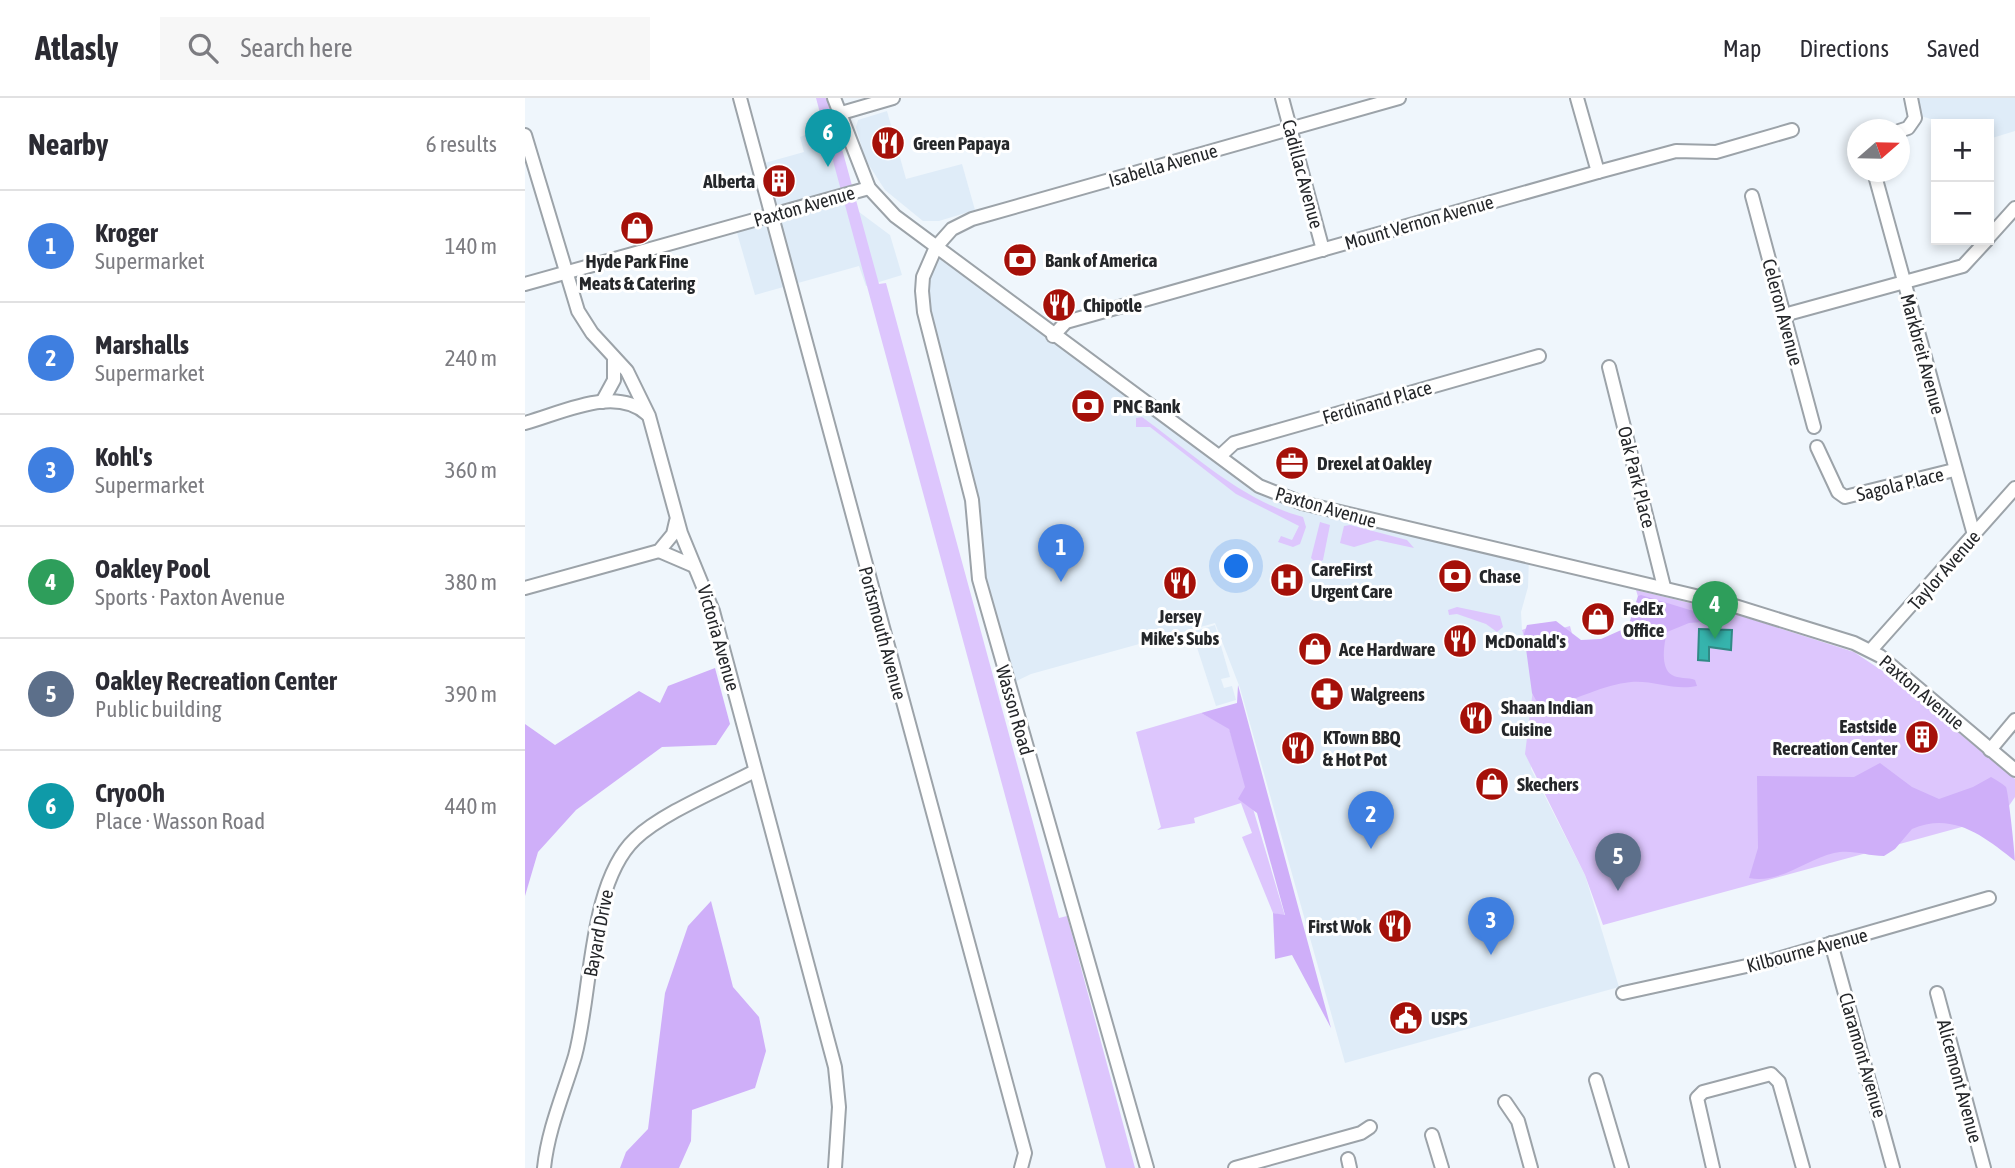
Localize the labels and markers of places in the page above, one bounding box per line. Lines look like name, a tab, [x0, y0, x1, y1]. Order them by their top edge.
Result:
pin: 6	[805, 109, 851, 167]
restaurant icon: Green Papaya	[869, 124, 907, 162]
place label: Green Papaya	[913, 132, 1010, 154]
building icon: Alberta	[760, 162, 798, 200]
place label: Alberta	[702, 170, 755, 192]
shop icon: Hyde Park Fine Meats & Catering	[618, 209, 656, 247]
bank icon: Bank of America	[1001, 241, 1039, 279]
place label: Bank of America	[1045, 249, 1157, 271]
place label: Hyde Park Fine Meats & Catering	[579, 250, 696, 294]
restaurant icon: Chipotle	[1040, 286, 1078, 324]
place label: Chipotle	[1083, 294, 1142, 316]
bank icon: PNC Bank	[1069, 387, 1107, 425]
place label: PNC Bank	[1113, 395, 1181, 417]
office icon: Drexel at Oakley	[1273, 444, 1311, 482]
place label: Drexel at Oakley	[1317, 452, 1432, 474]
pin: 1	[1038, 524, 1084, 582]
bank icon: Chase	[1436, 557, 1474, 595]
place label: CareFirst Urgent Care	[1311, 558, 1393, 602]
hospital icon: CareFirst Urgent Care	[1268, 561, 1306, 599]
restaurant icon: Jersey Mike's Subs	[1161, 564, 1199, 602]
place label: Chase	[1479, 565, 1521, 587]
pin: 4	[1692, 581, 1738, 639]
place label: FedEx Office	[1623, 597, 1665, 641]
shop icon: FedEx Office	[1579, 600, 1617, 638]
place label: Jersey Mike's Subs	[1141, 605, 1220, 649]
restaurant icon: McDonald's	[1441, 622, 1479, 660]
shop icon: Ace Hardware	[1296, 630, 1334, 668]
place label: McDonald's	[1485, 630, 1566, 652]
place label: Ace Hardware	[1338, 638, 1436, 660]
pharmacy icon: Walgreens	[1308, 675, 1346, 713]
place label: Walgreens	[1350, 683, 1425, 705]
place label: Shaan Indian Cuisine	[1501, 696, 1593, 740]
restaurant icon: Shaan Indian Cuisine	[1457, 699, 1495, 737]
place label: Eastside Recreation Center	[1772, 715, 1897, 759]
building icon: Eastside Recreation Center	[1903, 718, 1941, 756]
place label: KTown BBQ & Hot Pot	[1323, 726, 1401, 770]
restaurant icon: KTown BBQ & Hot Pot	[1279, 729, 1317, 767]
shop icon: Skechers	[1473, 765, 1511, 803]
place label: Skechers	[1517, 773, 1579, 795]
pin: 2	[1348, 791, 1394, 849]
pin: 5	[1595, 833, 1641, 891]
pin: 3	[1468, 897, 1514, 955]
restaurant icon: First Wok	[1376, 907, 1414, 945]
place label: First Wok	[1308, 915, 1372, 937]
public building icon: USPS	[1387, 999, 1425, 1037]
place label: USPS	[1431, 1007, 1468, 1029]

